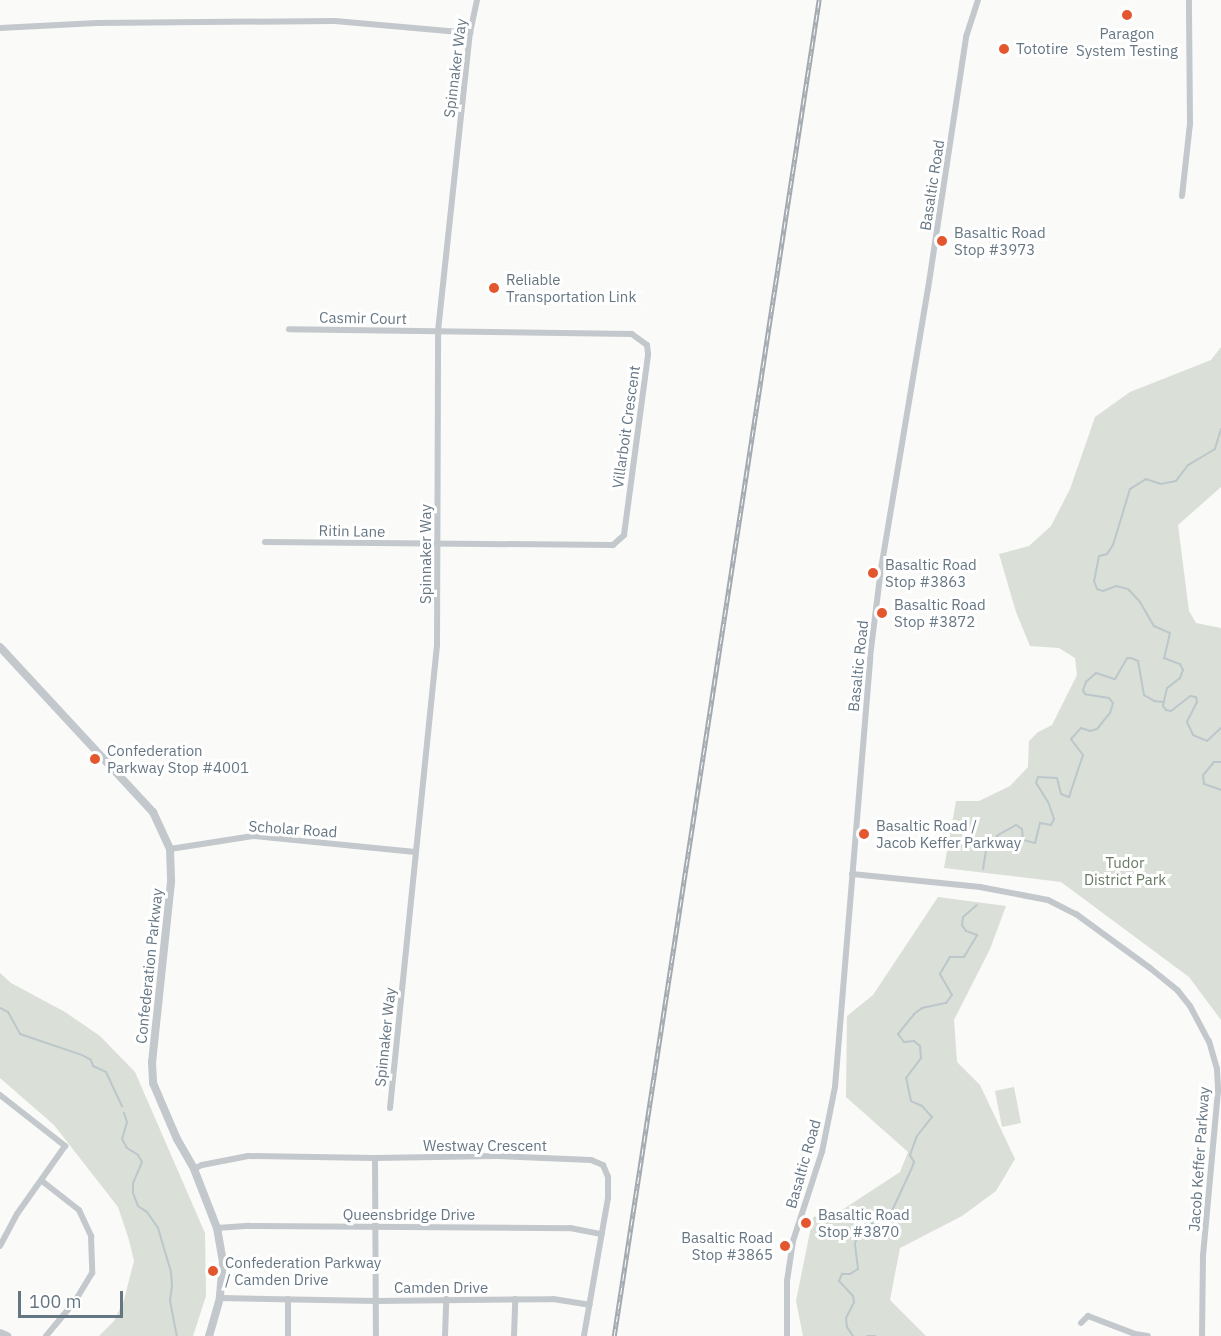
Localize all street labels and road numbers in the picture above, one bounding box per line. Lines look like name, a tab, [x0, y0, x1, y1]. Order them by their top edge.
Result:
street label: Spinnaker Way	[440, 17, 470, 119]
street label: Basaltic Road	[916, 138, 948, 232]
street label: Casmir Court	[319, 308, 407, 328]
street label: Villarboit Crescent	[608, 364, 644, 490]
street label: Spinnaker Way	[417, 504, 435, 604]
street label: Ritin Lane	[319, 521, 385, 541]
street label: Basaltic Road	[844, 619, 872, 713]
street label: Scholar Road	[248, 817, 338, 841]
street label: Confederation Parkway	[132, 887, 166, 1045]
street label: Spinnaker Way	[371, 986, 399, 1088]
street label: Jacob Keffer Parkway	[1185, 1086, 1213, 1232]
street label: Basaltic Road	[782, 1117, 824, 1211]
street label: Westway Crescent	[423, 1137, 547, 1155]
street label: Queensbridge Drive	[343, 1206, 475, 1224]
street label: Camden Drive	[394, 1279, 488, 1297]

